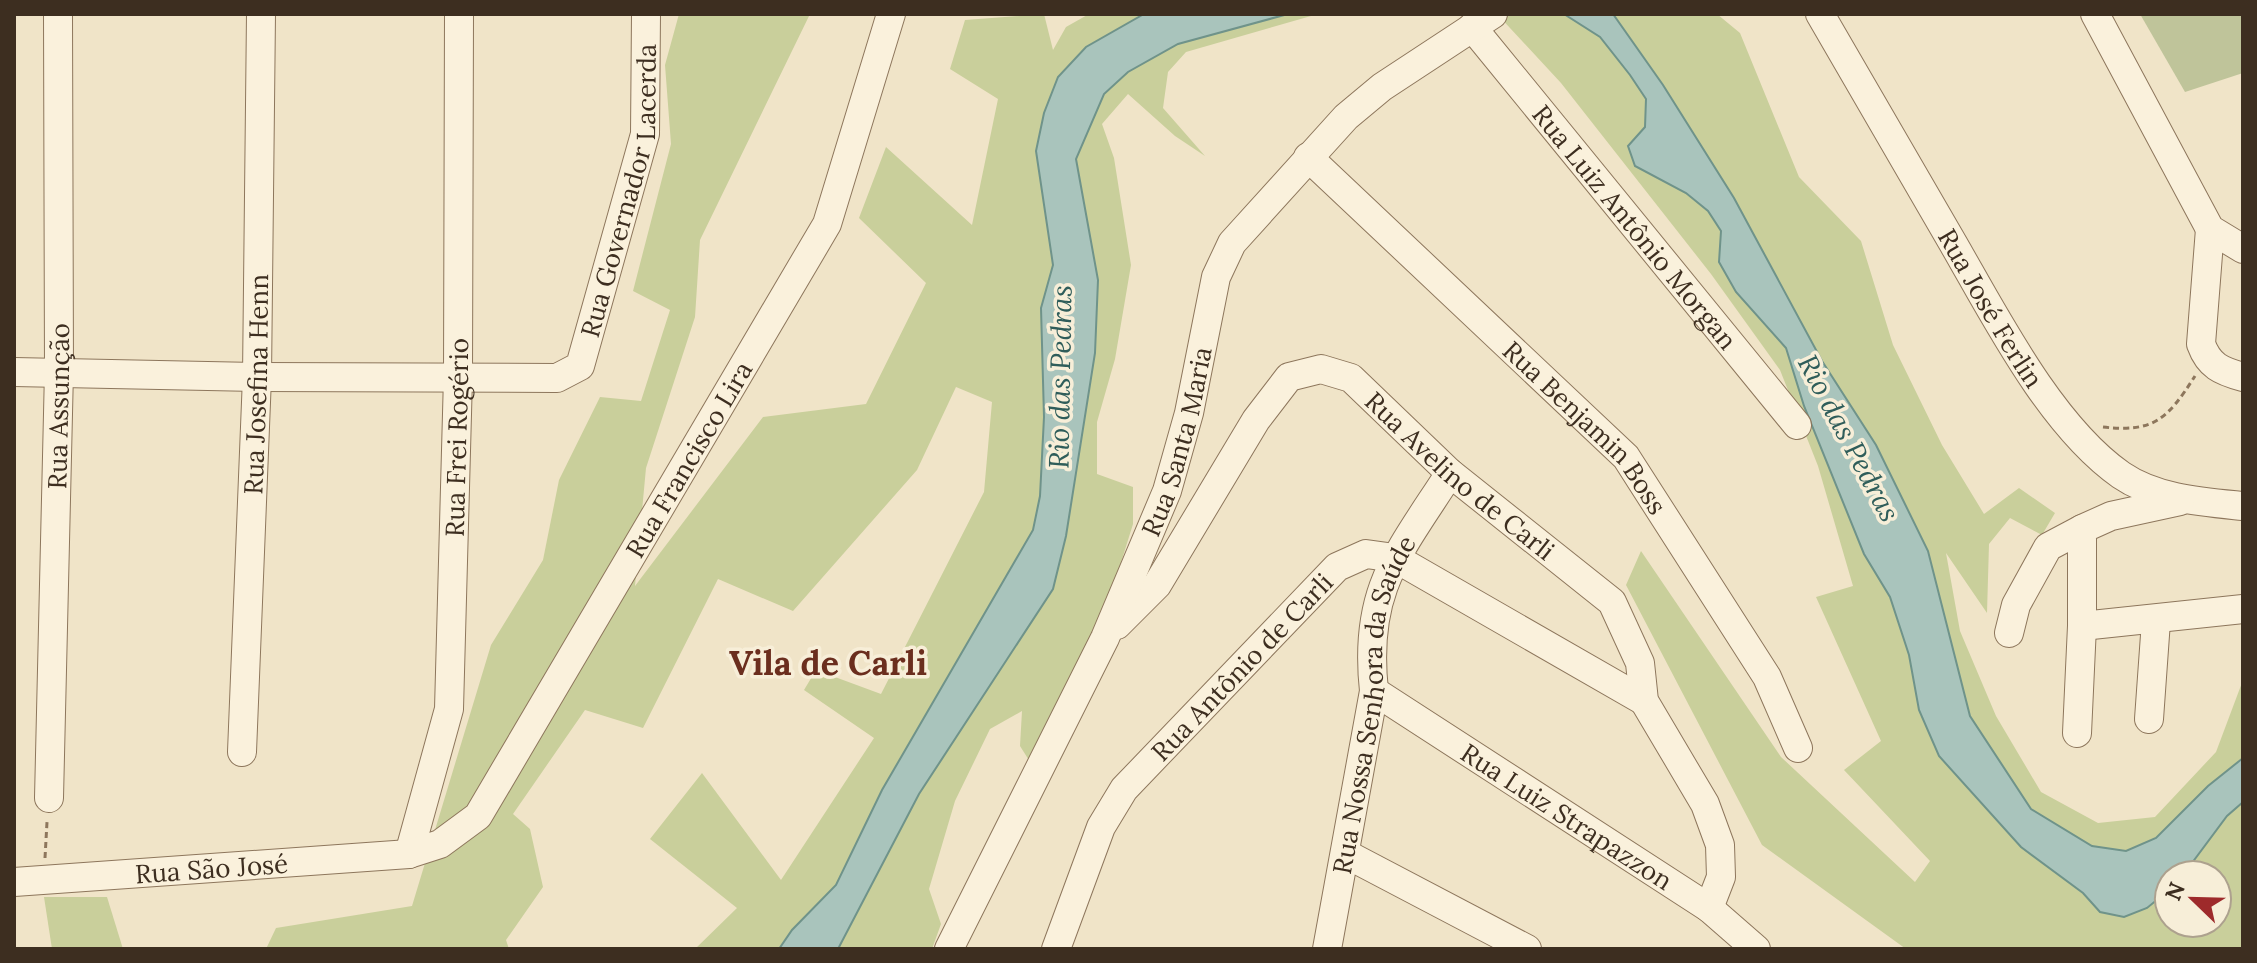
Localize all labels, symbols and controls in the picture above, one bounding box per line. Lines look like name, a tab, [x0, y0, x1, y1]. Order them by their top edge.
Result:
street label: Rua Governador Lacerda	[572, 44, 662, 341]
street label: Rua Luiz Antônio Morgan	[1526, 98, 1745, 356]
street label: Rua José Ferlin	[1931, 222, 2051, 394]
street label: Rua Josefina Henn	[236, 274, 275, 495]
water label: Rio das Pedras	[1040, 285, 1080, 469]
street label: Rua Assunção	[40, 323, 76, 490]
street label: Rua Benjamin Boss	[1496, 333, 1675, 520]
street label: Rua Frei Rogério	[437, 338, 475, 537]
street label: Rua Santa Maria	[1133, 344, 1218, 541]
water label: Rio das Pedras	[1790, 348, 1908, 528]
street label: Rua Francisco Lira	[618, 355, 759, 563]
street label: Rua Avelino de Carli	[1358, 384, 1562, 567]
street label: Rua Nossa Senhora da Saúde	[1324, 529, 1422, 877]
street label: Rua Antônio de Carli	[1144, 566, 1339, 768]
district label: Vila de Carli	[729, 641, 927, 684]
street label: Rua Luiz Strapazzon	[1455, 735, 1679, 897]
street label: Rua São José	[134, 846, 289, 890]
north arrow	[2153, 859, 2233, 939]
text: N	[2158, 878, 2191, 904]

